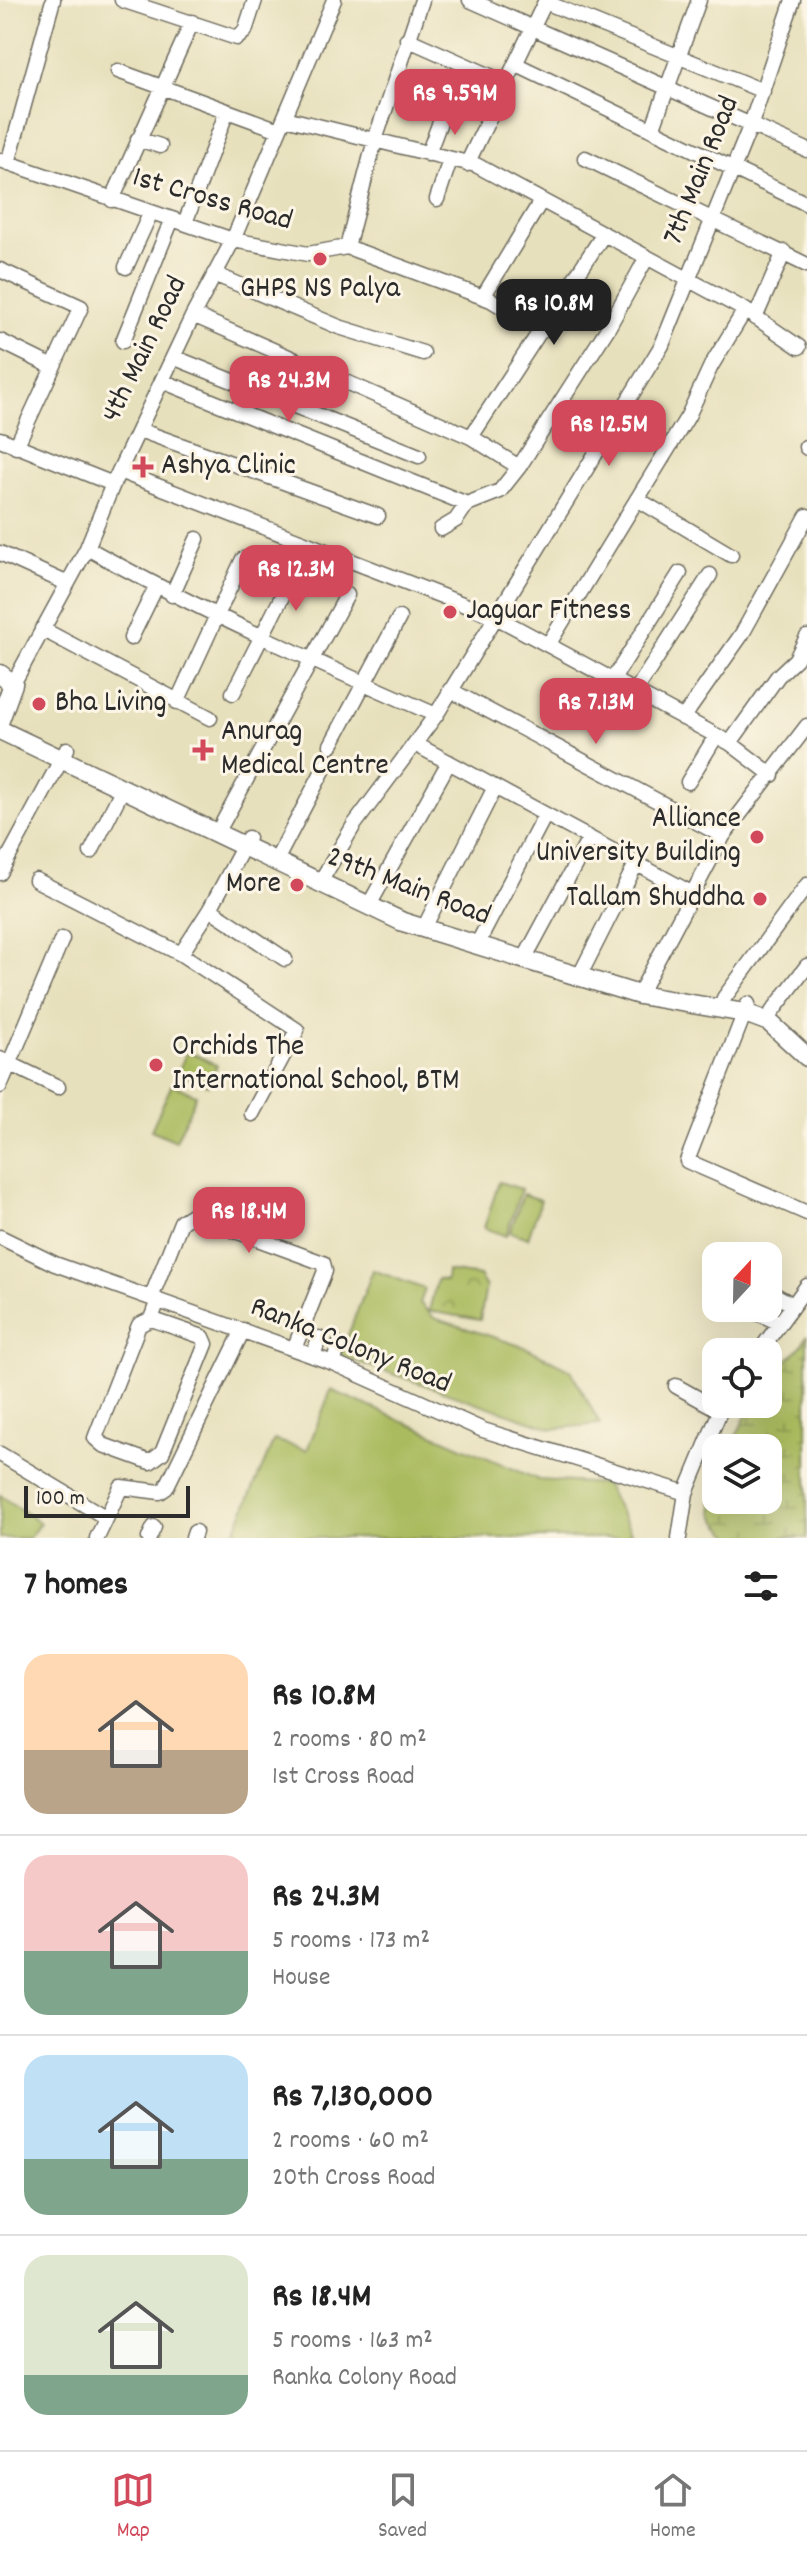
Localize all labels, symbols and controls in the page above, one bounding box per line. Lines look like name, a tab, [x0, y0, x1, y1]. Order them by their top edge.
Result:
pin: Rs 9.59M	[372, 69, 538, 137]
text: Rs 9.59M	[413, 76, 497, 113]
street label: 7th Main Road	[654, 90, 752, 252]
street label: 1st Cross Road	[127, 158, 297, 244]
marker: GHPS NS Palya	[311, 250, 329, 268]
place label: GHPS NS Palya	[240, 269, 401, 312]
street label: 4th Main Road	[92, 270, 200, 430]
pin: Rs 10.8M	[471, 279, 637, 347]
text: Rs 10.8M	[514, 286, 594, 323]
pin: Rs 24.3M	[206, 356, 372, 424]
text: Rs 24.3M	[248, 363, 330, 400]
pin: Rs 12.5M	[526, 400, 692, 468]
text: Rs 12.5M	[570, 407, 648, 444]
place label: Ashya Clinic	[161, 446, 296, 489]
marker: Ashya Clinic	[132, 456, 154, 478]
pin: Rs 12.3M	[213, 545, 379, 613]
text: Rs 12.3M	[257, 552, 335, 589]
place label: Jaguar Fitness	[466, 591, 631, 634]
marker: Jaguar Fitness	[441, 603, 459, 621]
pin: Rs 7.13M	[513, 678, 679, 746]
place label: Bha Living	[55, 683, 167, 726]
text: Rs 7.13M	[558, 685, 634, 722]
marker: Bha Living	[30, 695, 48, 713]
place label: Anurag Medical Centre	[221, 712, 389, 789]
marker: Anurag Medical Centre	[192, 739, 214, 761]
place label: Alliance University Building	[536, 799, 741, 876]
marker: Alliance University Building	[748, 828, 766, 846]
street label: 29th Main Road	[320, 837, 496, 939]
place label: More	[226, 864, 281, 907]
marker: More	[288, 876, 306, 894]
place label: Tallam Shuddha	[566, 878, 745, 921]
marker: Tallam Shuddha	[751, 890, 769, 908]
place label: Orchids The International School, BTM	[172, 1027, 460, 1104]
marker: Orchids The International School, BTM	[147, 1056, 165, 1074]
pin: Rs 18.4M	[166, 1187, 332, 1255]
text: Rs 18.4M	[211, 1194, 287, 1231]
north arrow	[702, 1242, 782, 1322]
map controls	[702, 1242, 782, 1514]
street label: Ranka Colony Road	[243, 1287, 457, 1407]
button: locate	[702, 1338, 782, 1418]
button: layers	[702, 1434, 782, 1514]
scale bar	[24, 1482, 190, 1518]
text: 100 m	[36, 1484, 85, 1515]
text: 7 homes	[24, 1562, 128, 1611]
icon: filters	[739, 1564, 783, 1608]
text: Rs 10.8M	[272, 1673, 376, 1722]
icon: home	[88, 1686, 184, 1782]
text: 2 rooms · 80 m²	[272, 1722, 427, 1759]
text: 1st Cross Road	[272, 1759, 415, 1796]
text: Rs 24.3M	[272, 1874, 380, 1923]
icon: home	[88, 1887, 184, 1983]
text: 5 rooms · 173 m²	[272, 1923, 430, 1960]
text: House	[272, 1960, 330, 1997]
text: Rs 7,130,000	[272, 2074, 433, 2123]
icon: home	[88, 2087, 184, 2183]
text: 2 rooms · 60 m²	[272, 2123, 429, 2160]
text: 20th Cross Road	[272, 2160, 436, 2197]
text: Rs 18.4M	[272, 2274, 371, 2323]
icon: home	[88, 2287, 184, 2383]
text: 5 rooms · 163 m²	[272, 2323, 433, 2360]
text: Ranka Colony Road	[272, 2360, 457, 2397]
tab: Map	[111, 2468, 155, 2547]
tab: Saved	[378, 2468, 427, 2547]
tab: Home	[650, 2468, 696, 2547]

